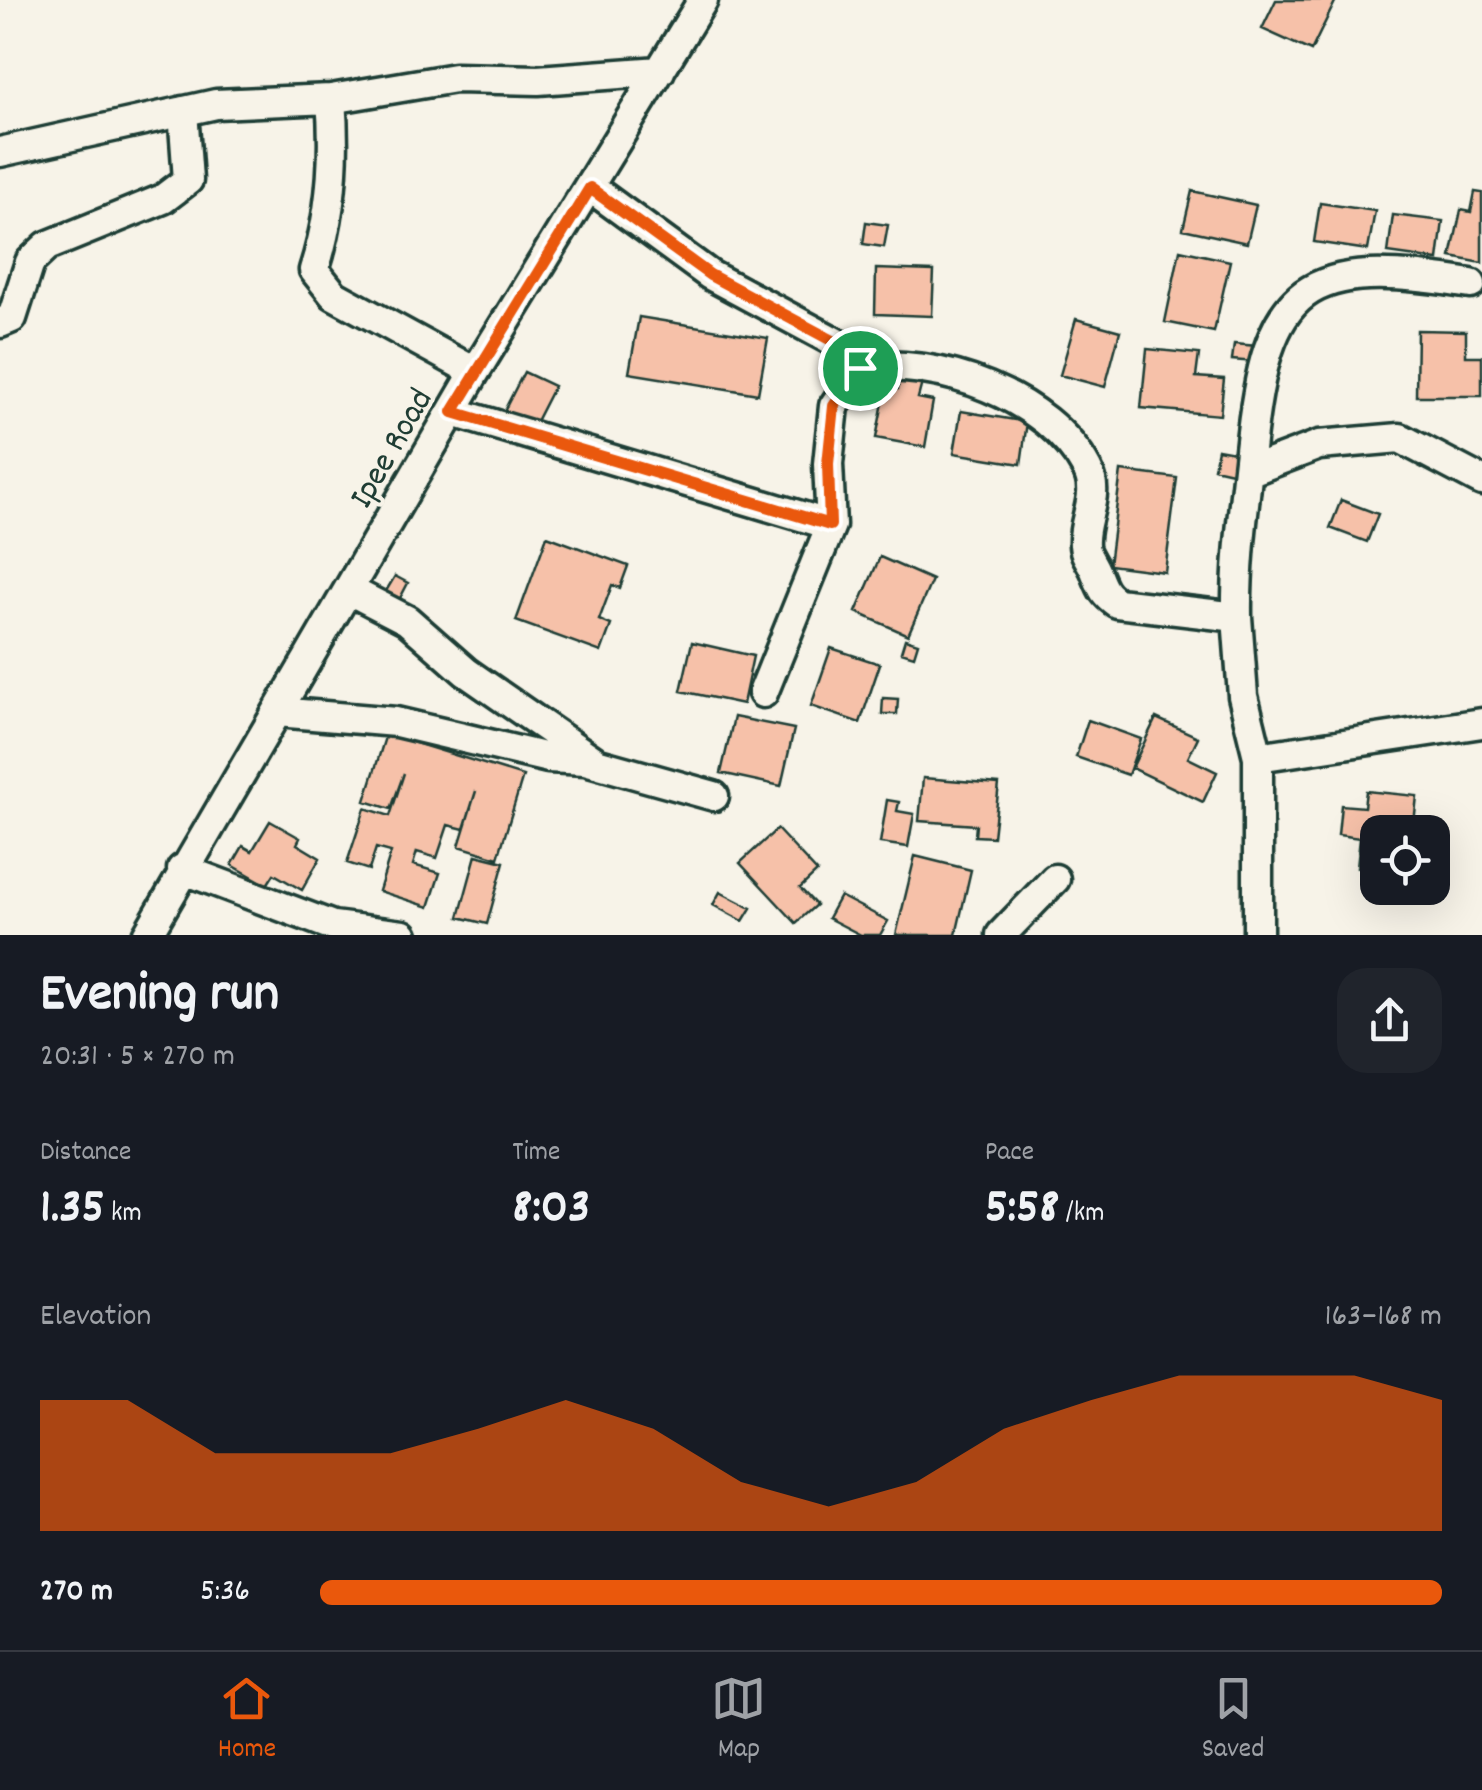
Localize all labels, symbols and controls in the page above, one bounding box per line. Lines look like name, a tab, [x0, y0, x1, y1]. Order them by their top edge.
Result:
pin	[818, 326, 903, 411]
icon: arrive	[833, 341, 888, 396]
street label: Ipee Road	[339, 380, 448, 519]
map controls	[1360, 815, 1450, 905]
button: locate	[1360, 815, 1450, 905]
text: Evening run	[40, 958, 279, 1037]
button: share	[1337, 968, 1442, 1073]
text: 20:31 · 5 × 270 m	[40, 1035, 235, 1081]
text: Distance	[40, 1134, 131, 1174]
text: Time	[512, 1134, 560, 1174]
text: Pace	[985, 1134, 1034, 1174]
text: 1.35	[40, 1174, 105, 1246]
text: 8:03	[512, 1174, 590, 1246]
text: 5:58	[985, 1174, 1059, 1246]
text: km	[105, 1195, 142, 1235]
text: /km	[1059, 1195, 1104, 1235]
text: Elevation	[40, 1295, 151, 1341]
text: 163–168 m	[1324, 1295, 1442, 1341]
text: 270 m	[40, 1570, 113, 1616]
text: 5:36	[200, 1570, 250, 1616]
tab: Home	[218, 1671, 276, 1771]
tab: Map	[711, 1671, 766, 1771]
tab: Saved	[1202, 1671, 1264, 1771]

